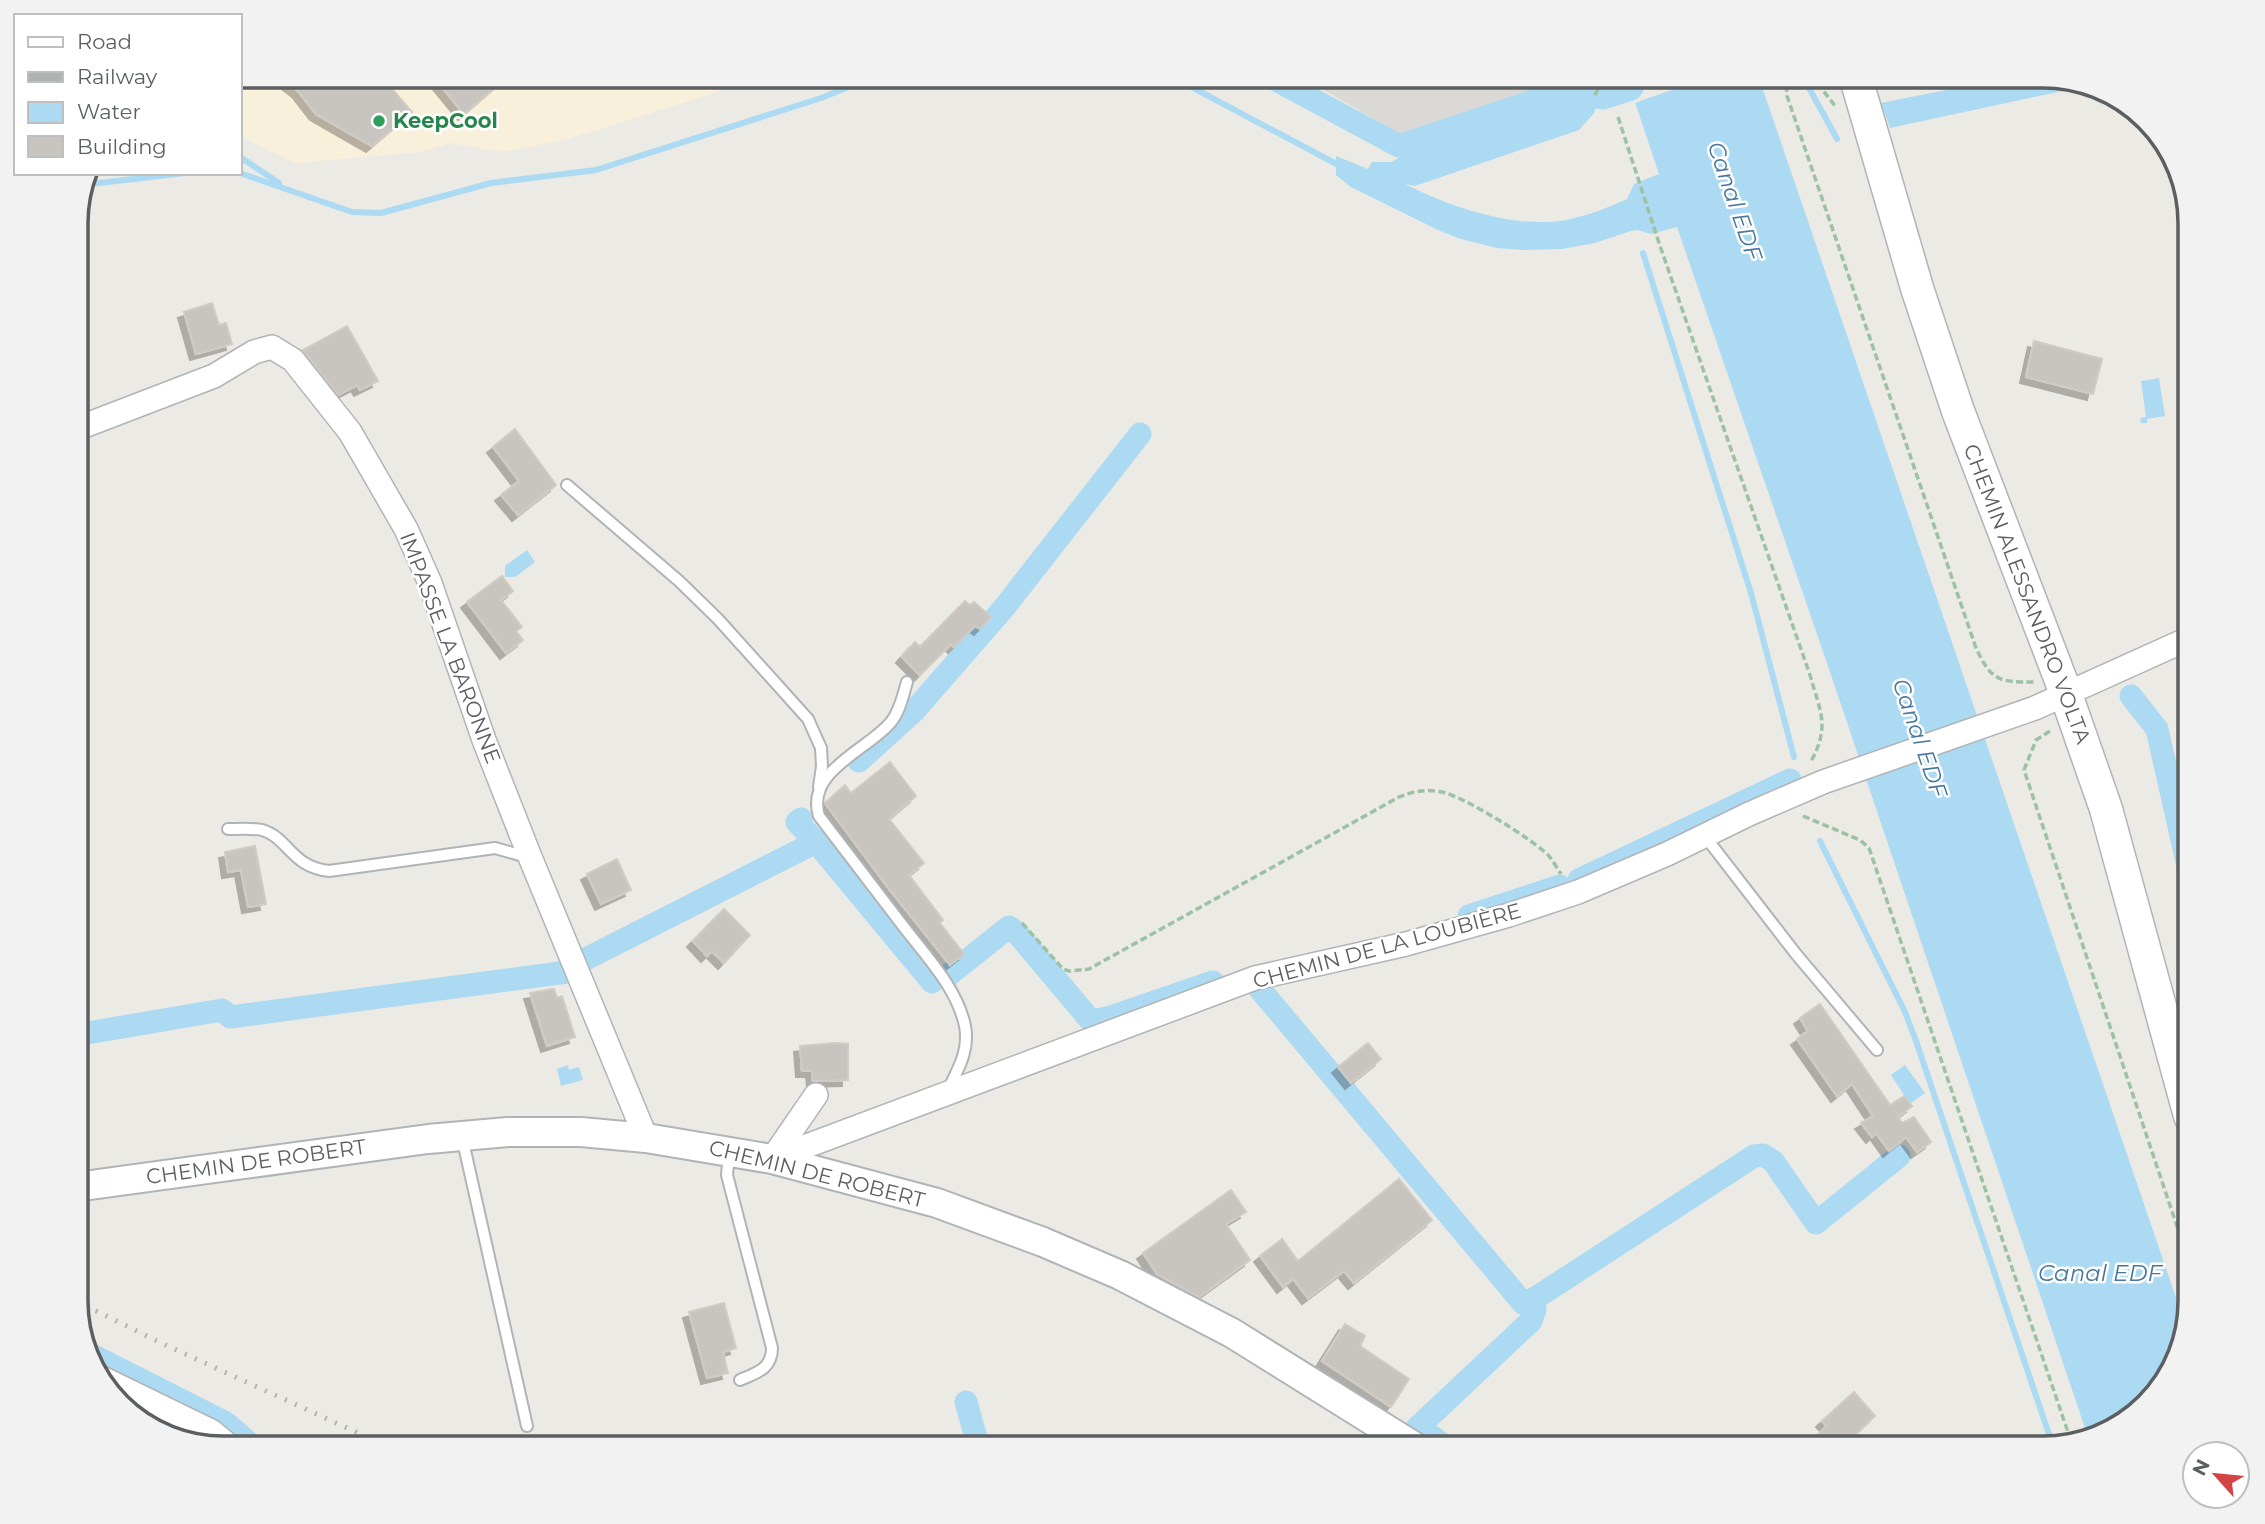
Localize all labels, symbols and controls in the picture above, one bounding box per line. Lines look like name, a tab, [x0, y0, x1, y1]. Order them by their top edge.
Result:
legend	[14, 14, 242, 175]
text: Road	[77, 29, 132, 54]
text: Railway	[77, 64, 158, 89]
text: Water	[77, 99, 141, 124]
place label: KeepCool	[393, 108, 498, 133]
marker: KeepCool	[371, 113, 387, 129]
text: Building	[77, 134, 167, 159]
water label: Canal EDF	[1702, 138, 1769, 265]
street label: CHEMIN ALESSANDRO VOLTA	[1959, 440, 2097, 748]
street label: IMPASSE LA BARONNE	[395, 529, 506, 767]
water label: Canal EDF	[1887, 675, 1954, 802]
street label: CHEMIN DE LA LOUBIÈRE	[1250, 898, 1524, 993]
street label: CHEMIN DE ROBERT	[144, 1134, 367, 1189]
street label: CHEMIN DE ROBERT	[707, 1135, 928, 1212]
water label: Canal EDF	[2038, 1259, 2163, 1287]
north arrow	[2181, 1440, 2251, 1510]
text: N	[2188, 1455, 2215, 1480]

